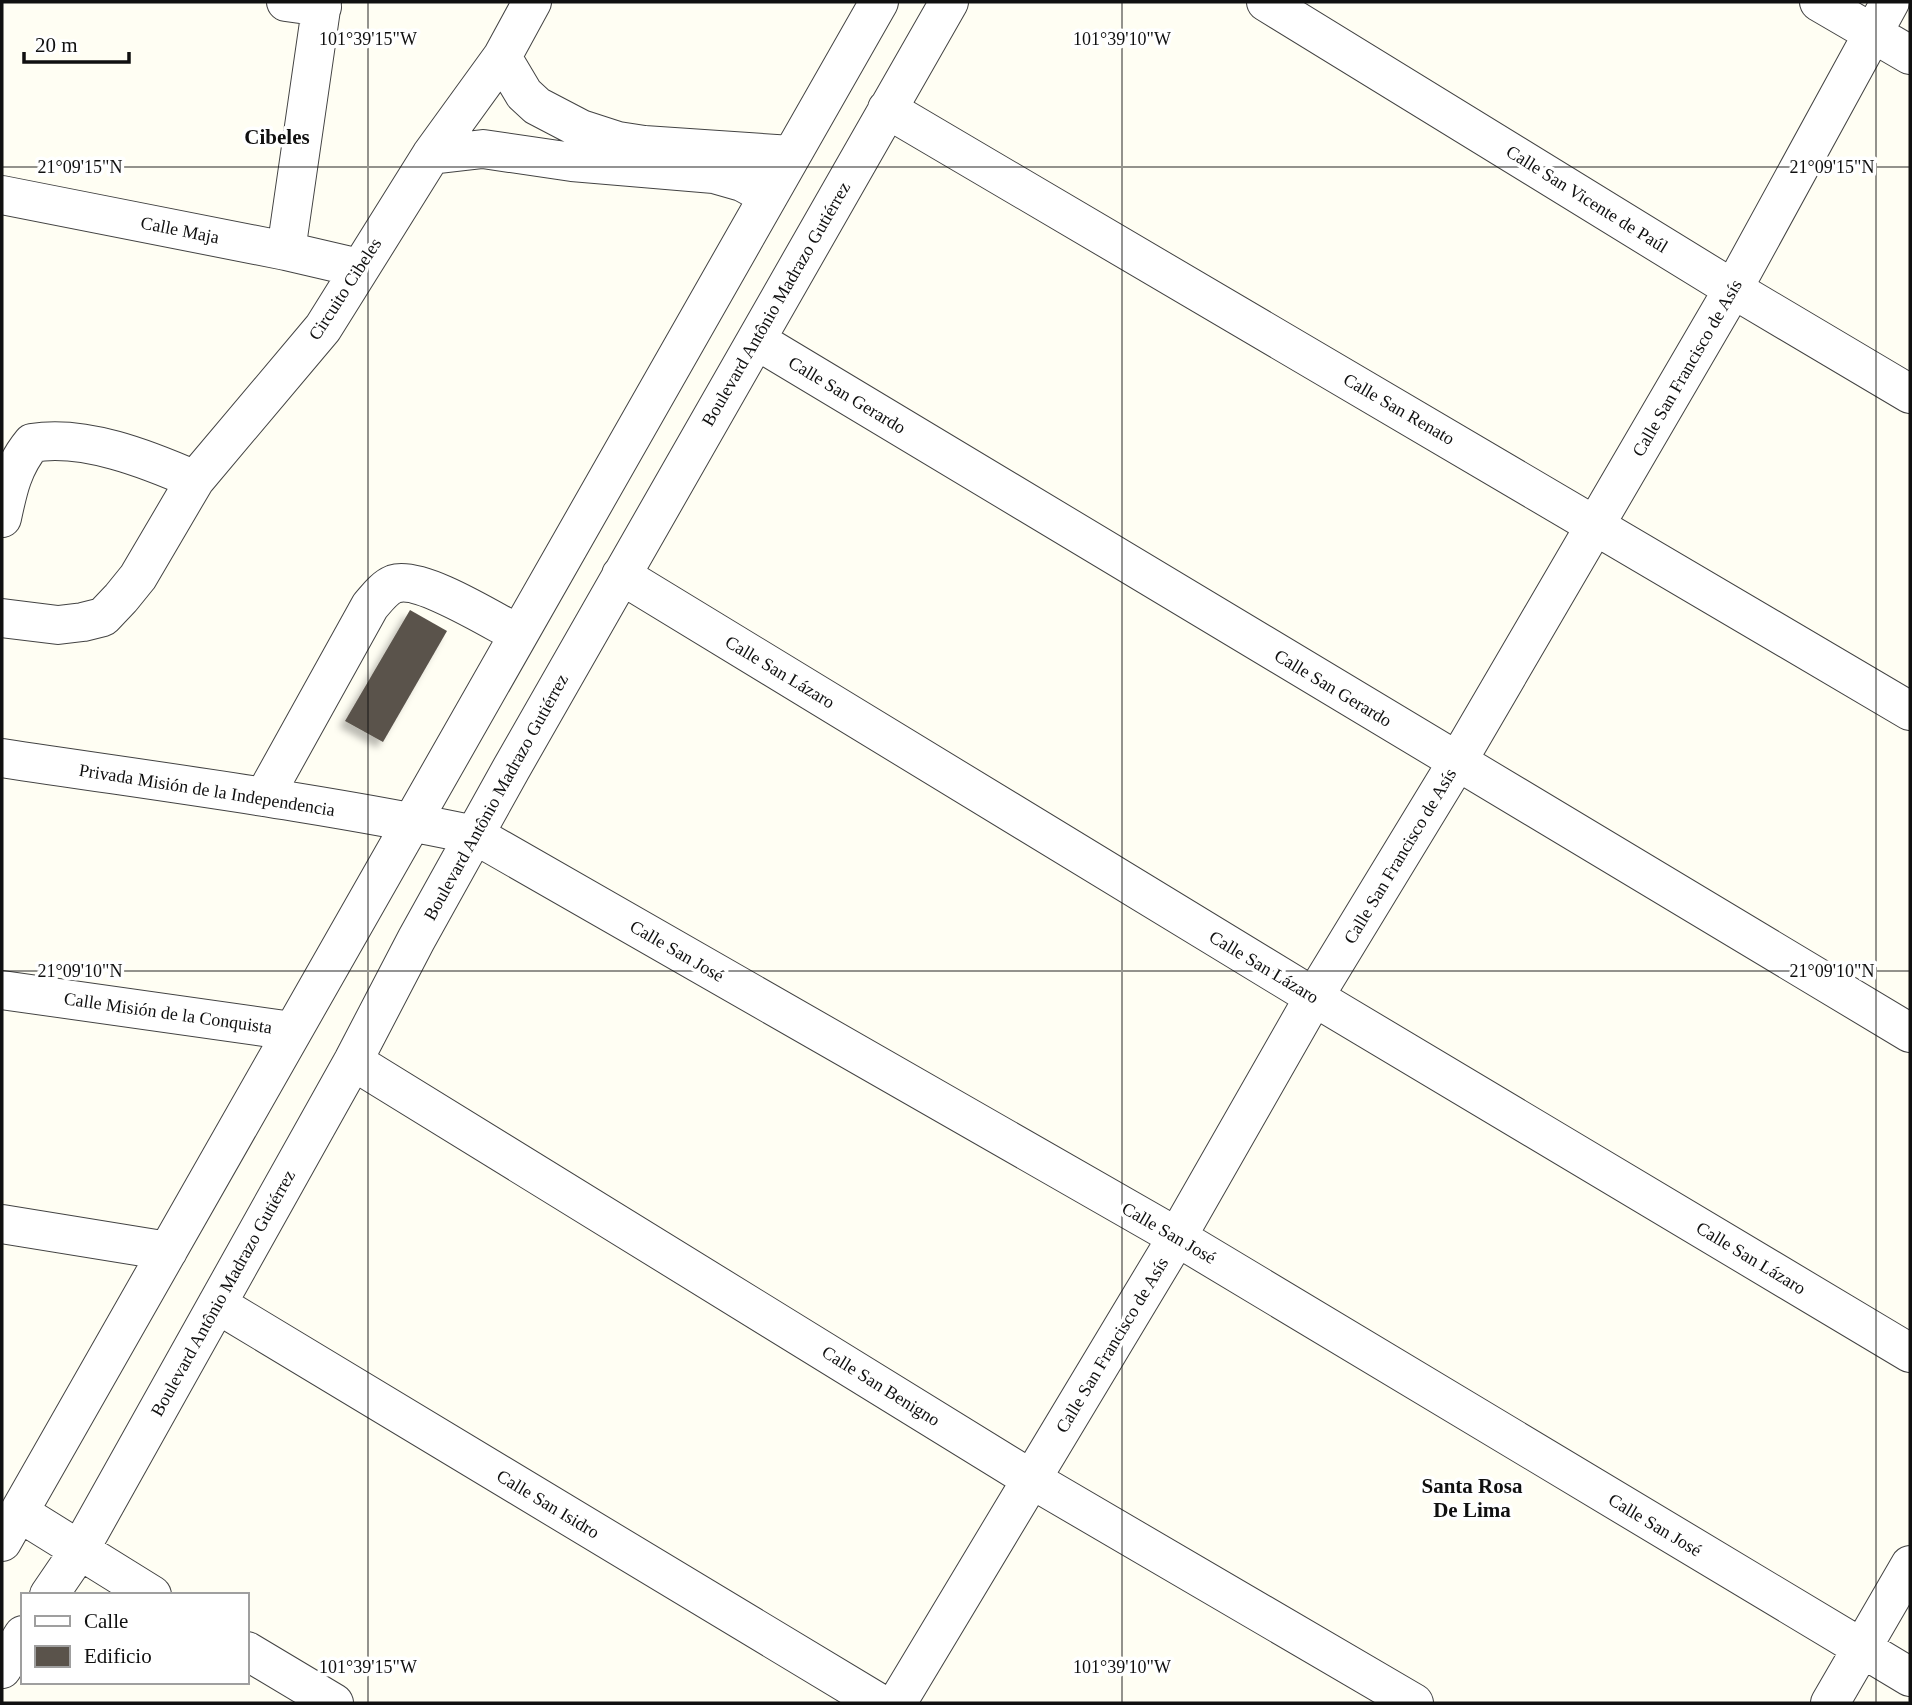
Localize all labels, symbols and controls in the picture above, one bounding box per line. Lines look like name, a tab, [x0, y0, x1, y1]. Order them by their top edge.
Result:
scale bar	[24, 21, 130, 65]
text: 101°39'15"W	[319, 29, 417, 49]
text: 101°39'10"W	[1073, 29, 1171, 49]
text: 20 m	[35, 33, 78, 57]
district label: Cibeles	[244, 125, 310, 149]
street label: Calle San Vicente de Paúl	[1503, 141, 1671, 257]
text: 21°09'15"N	[38, 157, 122, 177]
text: 21°09'15"N	[1790, 157, 1874, 177]
street label: Boulevard Antônio Madrazo Gutiérrez	[698, 178, 854, 430]
street label: Calle Maja	[139, 213, 221, 247]
street label: Circuito Cibeles	[305, 234, 385, 344]
street label: Calle San Francisco de Asís	[1628, 276, 1746, 460]
street label: Calle San Gerardo	[785, 352, 909, 438]
street label: Calle San Renato	[1340, 369, 1458, 449]
street label: Calle San Lázaro	[722, 632, 838, 712]
street label: Calle San Gerardo	[1271, 645, 1395, 731]
street label: Boulevard Antônio Madrazo Gutiérrez	[420, 670, 572, 924]
street label: Privada Misión de la Independencia	[78, 760, 336, 820]
street label: Calle San Francisco de Asís	[1340, 765, 1460, 947]
street label: Calle San José	[627, 916, 727, 986]
street label: Calle San Lázaro	[1206, 927, 1322, 1007]
text: 21°09'10"N	[38, 961, 122, 981]
text: 21°09'10"N	[1790, 961, 1874, 981]
street label: Calle Misión de la Conquista	[63, 988, 273, 1038]
street label: Boulevard Antônio Madrazo Gutiérrez	[147, 1166, 299, 1420]
street label: Calle San José	[1119, 1198, 1219, 1268]
street label: Calle San Lázaro	[1693, 1218, 1809, 1298]
street label: Calle San Francisco de Asís	[1052, 1254, 1172, 1436]
street label: Calle San Benigno	[818, 1342, 944, 1430]
street label: Calle San Isidro	[493, 1466, 603, 1542]
district label: Santa Rosa De Lima	[1422, 1474, 1523, 1522]
street label: Calle San José	[1605, 1489, 1705, 1561]
legend	[21, 1593, 248, 1684]
text: Calle	[84, 1609, 128, 1633]
text: Edificio	[84, 1644, 152, 1668]
text: 101°39'15"W	[319, 1657, 417, 1677]
text: 101°39'10"W	[1073, 1657, 1171, 1677]

